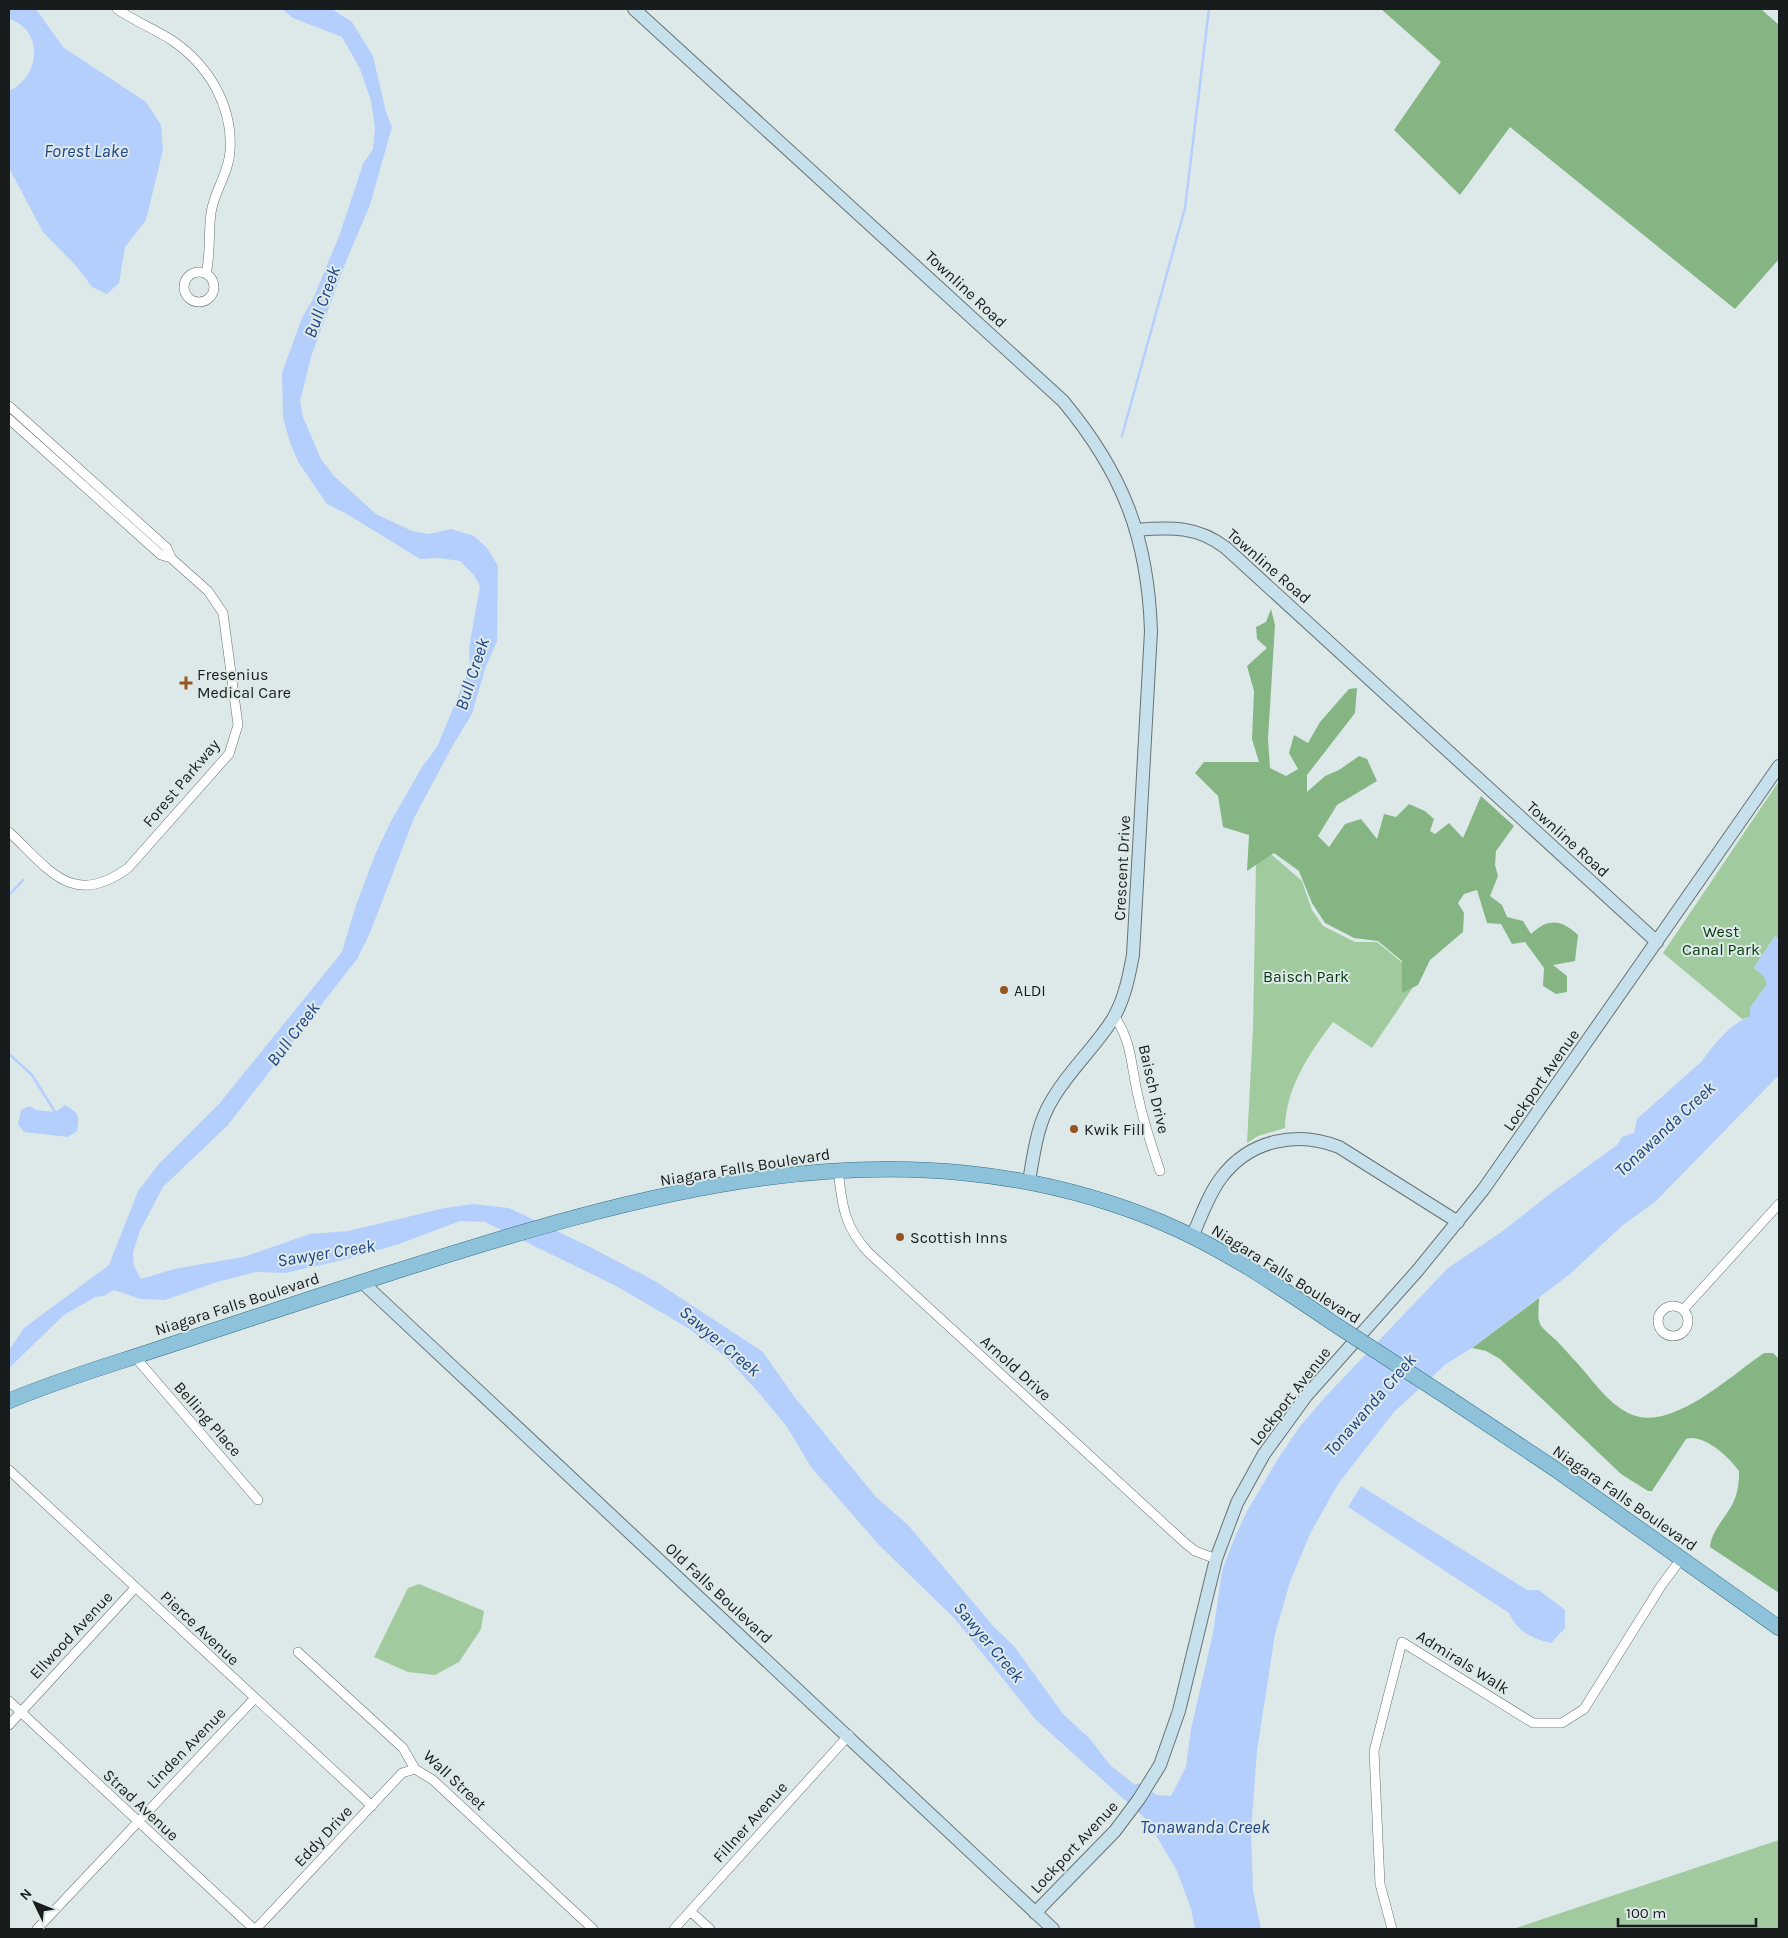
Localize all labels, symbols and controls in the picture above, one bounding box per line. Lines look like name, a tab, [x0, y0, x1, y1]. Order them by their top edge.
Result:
water label: Forest Lake	[44, 140, 128, 162]
street label: Townline Road	[921, 246, 1011, 332]
water label: Bull Creek	[299, 262, 345, 341]
street label: Townline Road	[1223, 525, 1315, 607]
water label: Bull Creek	[450, 634, 494, 713]
place label: Fresenius Medical Care	[197, 665, 291, 702]
marker: Fresenius Medical Care	[179, 676, 193, 690]
street label: Forest Parkway	[139, 735, 224, 831]
street label: Townline Road	[1523, 797, 1613, 881]
street label: Crescent Drive	[1110, 815, 1134, 921]
park label: West Canal Park	[1682, 922, 1760, 959]
park label: Baisch Park	[1263, 967, 1349, 986]
place label: ALDI	[1014, 981, 1046, 1000]
marker: ALDI	[998, 984, 1010, 996]
water label: Bull Creek	[262, 997, 325, 1070]
street label: Lockport Avenue	[1499, 1025, 1583, 1135]
street label: Baisch Drive	[1135, 1043, 1173, 1135]
water label: Tonawanda Creek	[1610, 1076, 1721, 1181]
place label: Kwik Fill	[1084, 1120, 1145, 1139]
marker: Kwik Fill	[1068, 1123, 1080, 1135]
street label: Niagara Falls Boulevard	[659, 1144, 831, 1190]
street label: Niagara Falls Boulevard	[1208, 1220, 1364, 1328]
place label: Scottish Inns	[910, 1228, 1008, 1247]
marker: Scottish Inns	[894, 1231, 906, 1243]
water label: Sawyer Creek	[276, 1234, 377, 1272]
street label: Niagara Falls Boulevard	[152, 1268, 322, 1340]
water label: Sawyer Creek	[675, 1301, 766, 1382]
street label: Arnold Drive	[977, 1331, 1055, 1405]
street label: Lockport Avenue	[1246, 1343, 1334, 1449]
water label: Tonawanda Creek	[1319, 1348, 1421, 1461]
street label: Belling Place	[170, 1378, 246, 1460]
street label: Niagara Falls Boulevard	[1549, 1441, 1701, 1555]
street label: Old Falls Boulevard	[662, 1539, 776, 1647]
street label: Ellwood Avenue	[26, 1587, 116, 1683]
street label: Pierce Avenue	[157, 1587, 243, 1669]
water label: Sawyer Creek	[949, 1597, 1030, 1688]
street label: Admirals Walk	[1413, 1626, 1513, 1698]
street label: Linden Avenue	[142, 1703, 230, 1793]
street label: Wall Street	[420, 1746, 490, 1814]
street label: Strad Avenue	[99, 1765, 183, 1845]
street label: Fillner Avenue	[709, 1778, 791, 1866]
street label: Lockport Avenue	[1026, 1797, 1122, 1897]
street label: Eddy Drive	[290, 1802, 356, 1870]
water label: Tonawanda Creek	[1140, 1816, 1271, 1838]
north arrow	[10, 1878, 60, 1928]
text: N	[16, 1885, 36, 1904]
scale bar	[1618, 1896, 1756, 1928]
text: 100 m	[1626, 1904, 1666, 1922]

